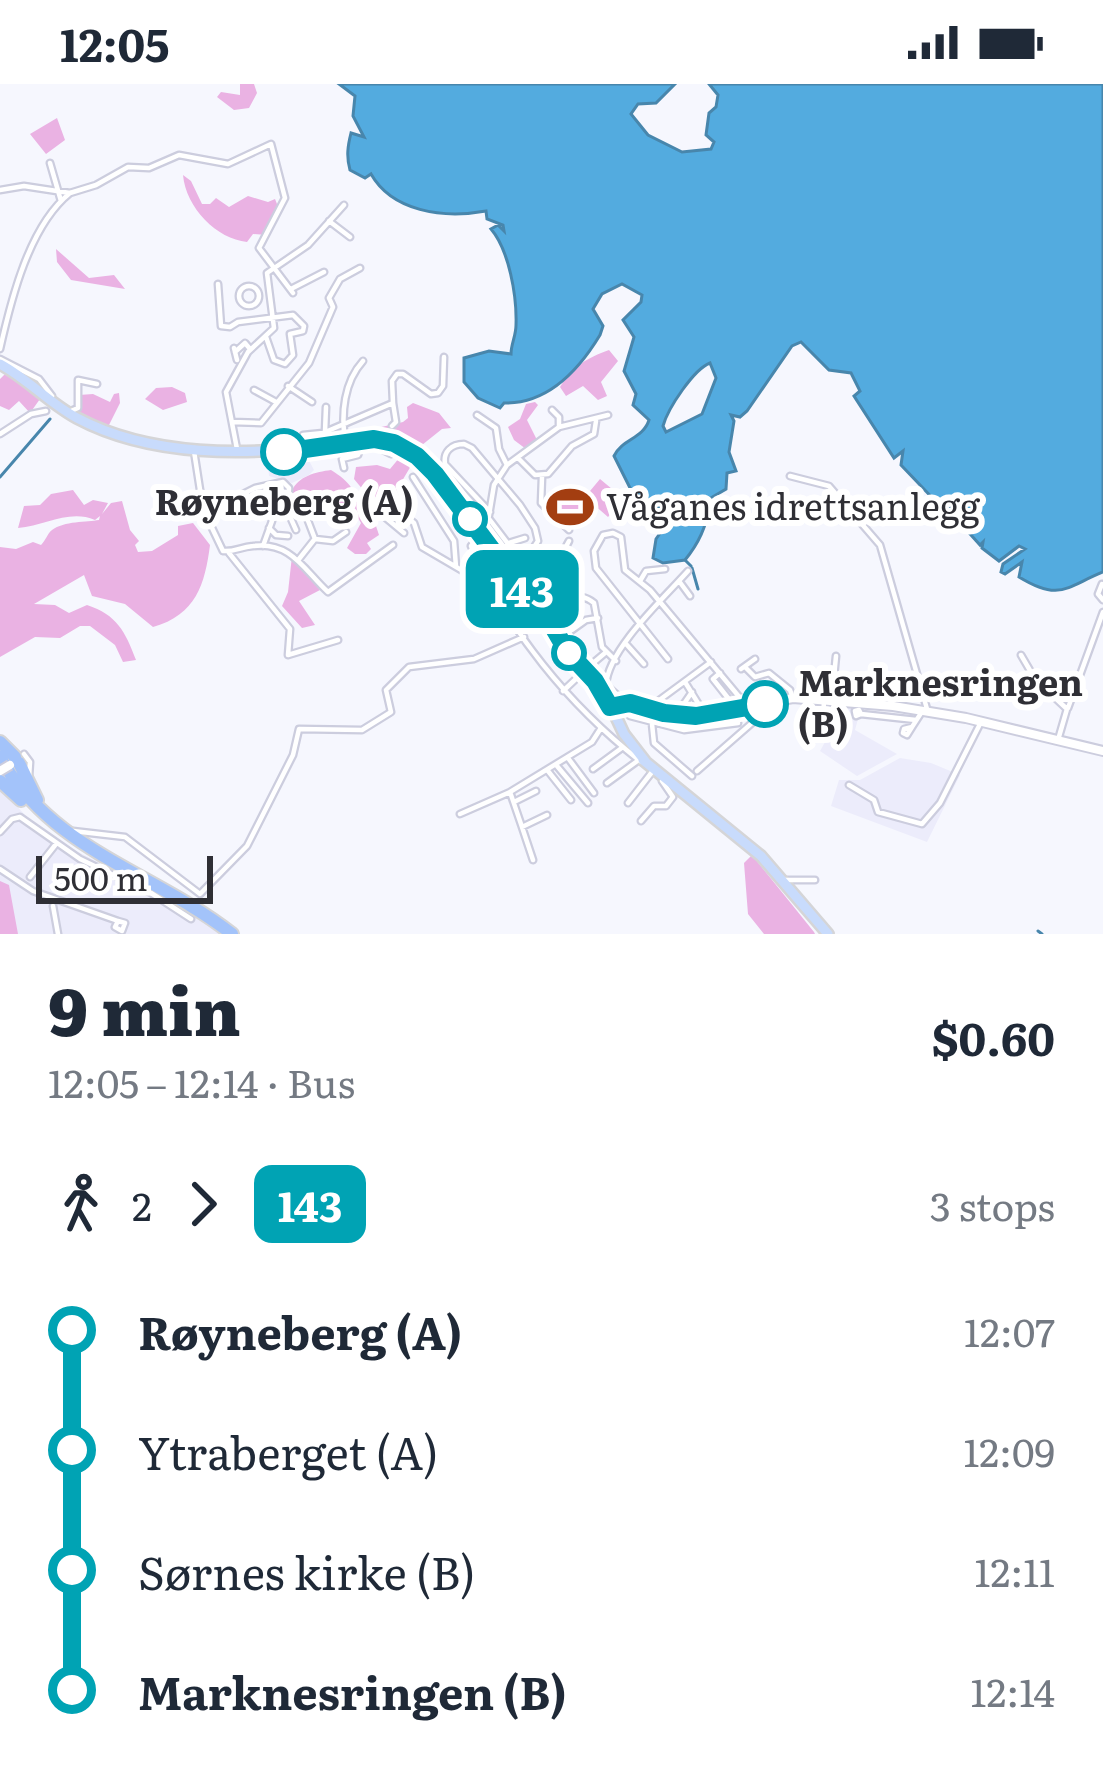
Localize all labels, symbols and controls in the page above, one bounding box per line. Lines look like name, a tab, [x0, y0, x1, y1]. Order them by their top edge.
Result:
text: 12:05	[60, 9, 170, 76]
marker: Røyneberg (A)	[262, 430, 306, 474]
place label: Røyneberg (A)	[154, 473, 414, 526]
place label: Våganes idrettsanlegg	[606, 478, 981, 531]
sports icon: Våganes idrettsanlegg	[545, 482, 595, 532]
unlabelled marker	[454, 503, 486, 535]
line badge: 143	[453, 550, 591, 628]
text: 143	[490, 558, 554, 620]
unlabelled marker	[553, 637, 585, 669]
place label: Marknesringen (B)	[798, 654, 1083, 748]
marker: Marknesringen (B)	[743, 682, 787, 726]
scale bar	[36, 850, 213, 903]
text: 500 m	[54, 852, 148, 901]
text: 9 min	[48, 958, 241, 1056]
text: $0.60	[932, 1003, 1055, 1070]
text: 12:05 – 12:14 · Bus	[48, 1052, 355, 1110]
icon: walk	[48, 1171, 114, 1237]
icon: forward	[170, 1171, 236, 1237]
text: 143	[278, 1173, 342, 1235]
text: 2	[132, 1175, 152, 1233]
text: 3 stops	[930, 1175, 1055, 1233]
text: Røyneberg (A)	[138, 1297, 462, 1364]
text: 12:07	[964, 1301, 1055, 1359]
text: Ytraberget (A)	[138, 1417, 438, 1484]
text: 12:09	[963, 1421, 1055, 1479]
text: Sørnes kirke (B)	[138, 1537, 475, 1604]
text: 12:11	[975, 1541, 1055, 1599]
text: Marknesringen (B)	[138, 1657, 566, 1724]
text: 12:14	[971, 1661, 1055, 1719]

